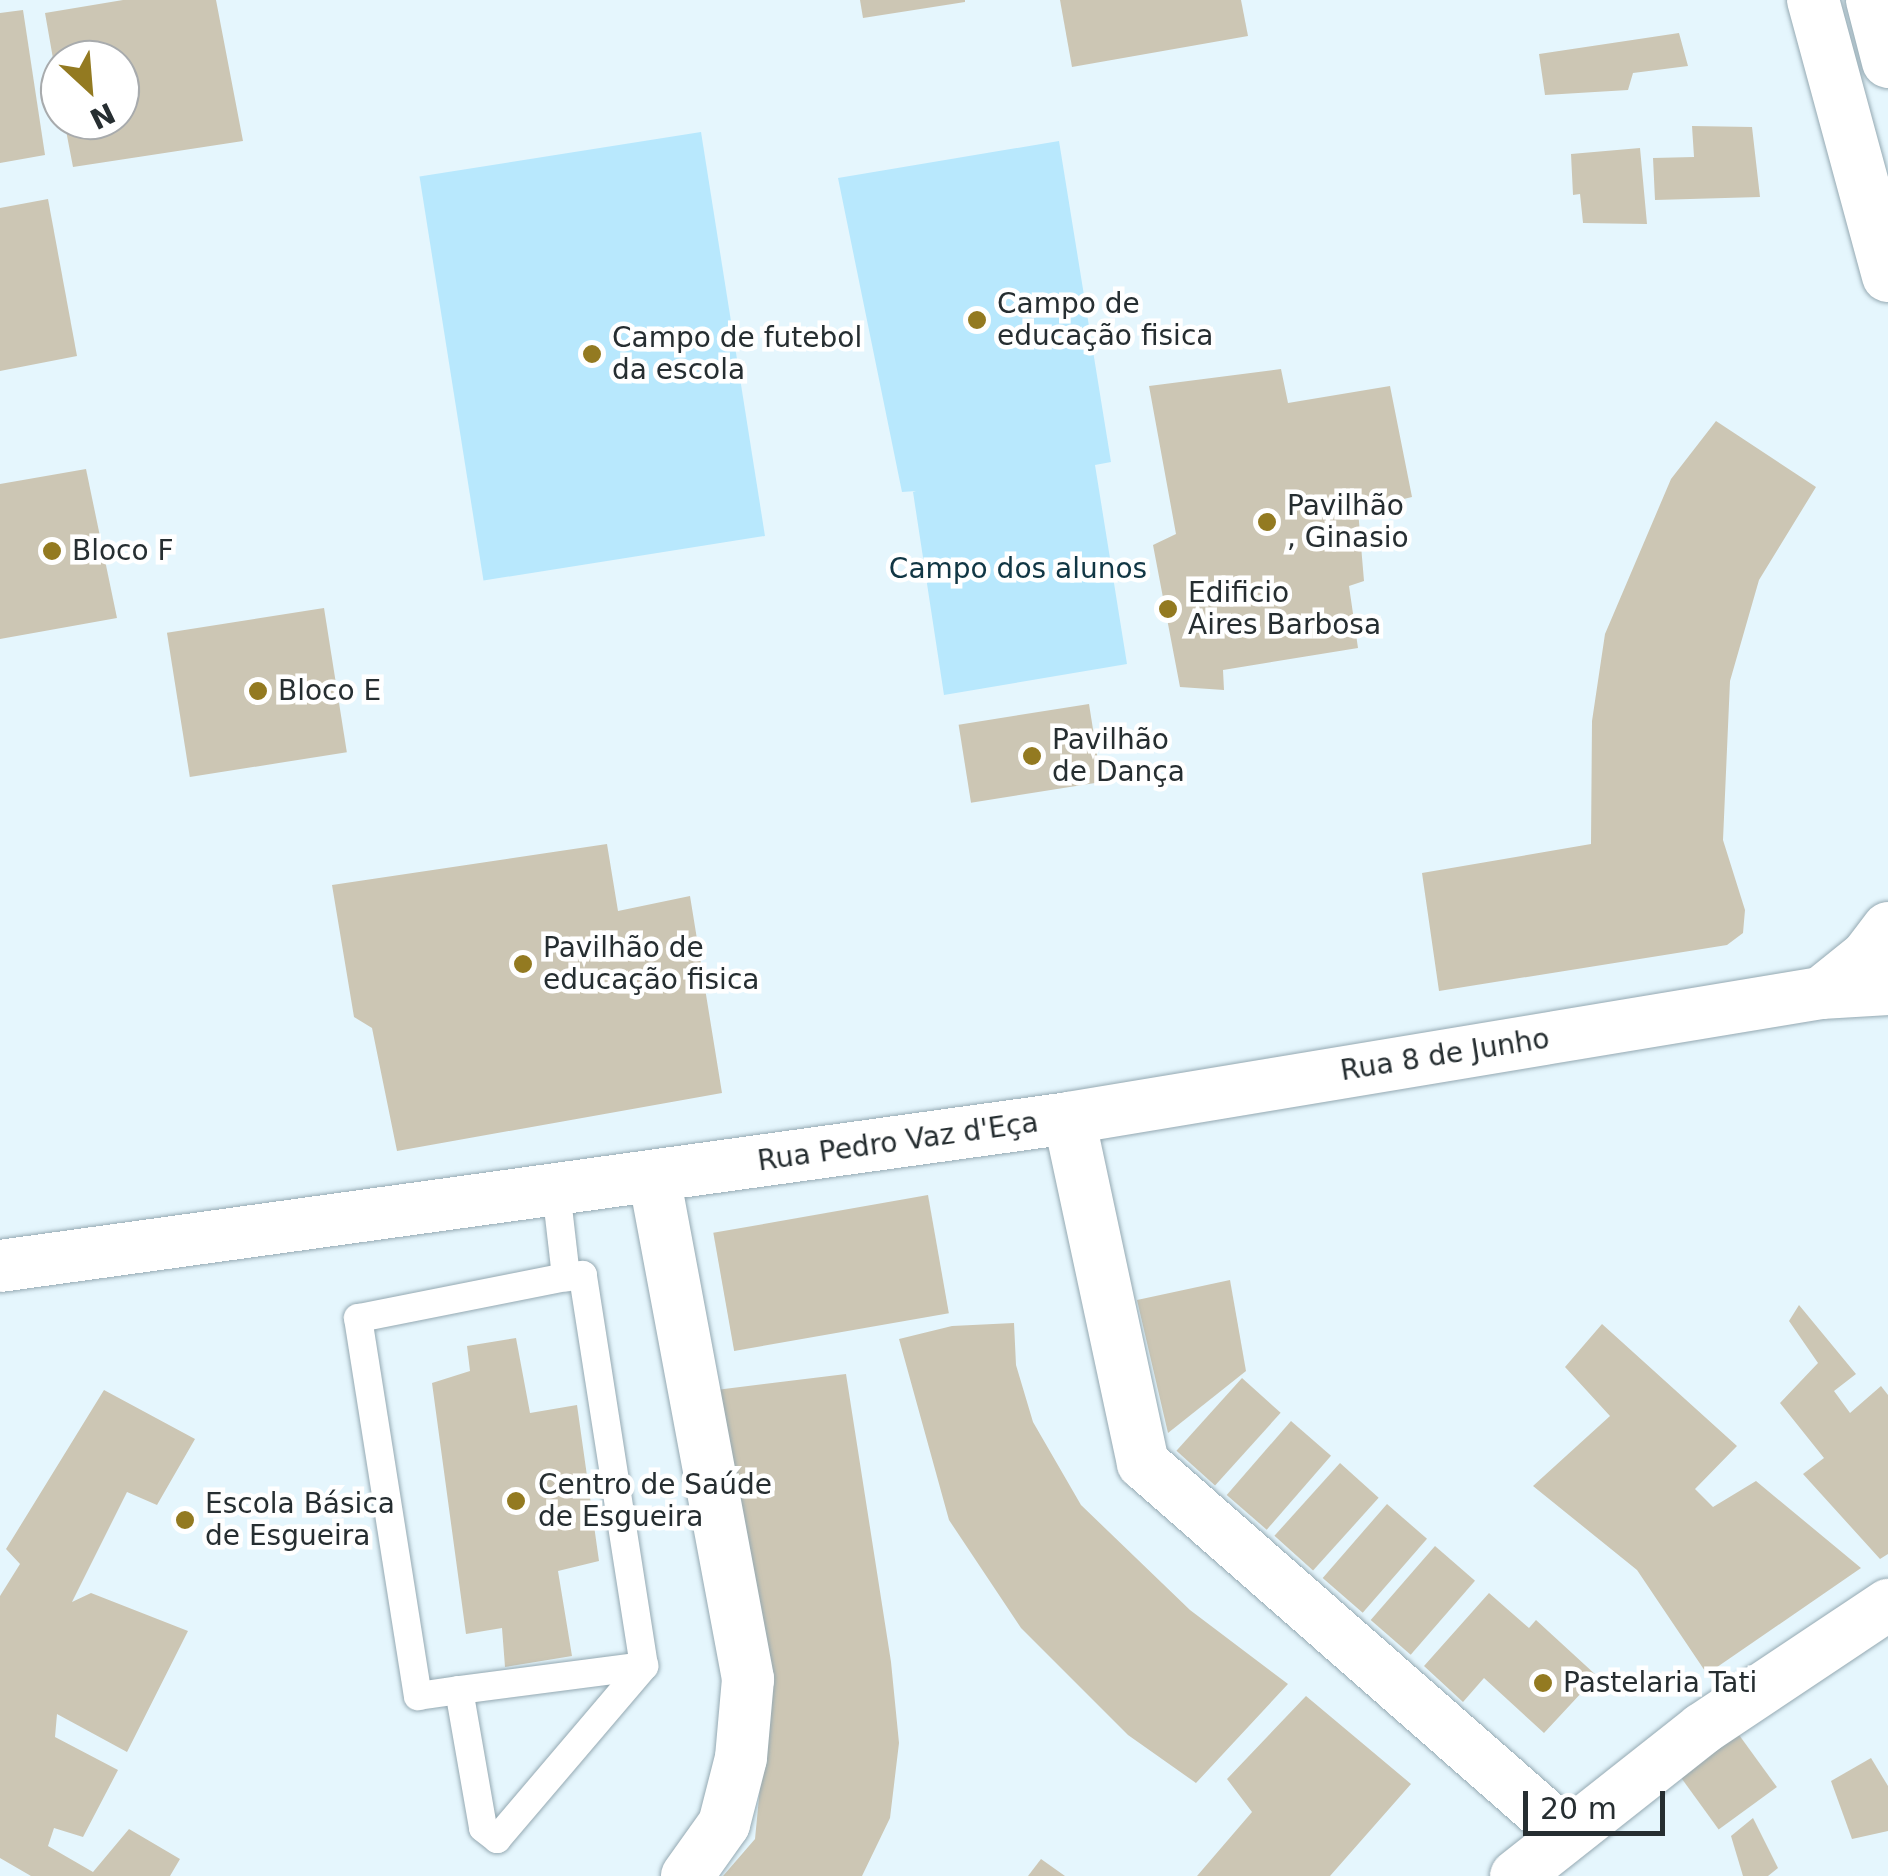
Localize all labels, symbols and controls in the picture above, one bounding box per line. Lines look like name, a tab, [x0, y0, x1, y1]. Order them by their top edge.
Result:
north arrow	[40, 40, 140, 140]
text: N	[85, 96, 120, 136]
place label: Campo de educação fisica	[997, 287, 1213, 353]
marker: Campo de educação fisica	[966, 309, 988, 331]
place label: Campo de futebol da escola	[612, 321, 862, 387]
marker: Campo de futebol da escola	[581, 343, 603, 365]
place label: Pavilhão , Ginasio	[1287, 489, 1409, 555]
marker: Pavilhão , Ginasio	[1256, 511, 1278, 533]
place label: Bloco F	[72, 534, 174, 568]
marker: Bloco F	[41, 540, 63, 562]
park label: Campo dos alunos	[889, 552, 1147, 586]
place label: Edificio Aires Barbosa	[1188, 576, 1381, 642]
marker: Edificio Aires Barbosa	[1157, 598, 1179, 620]
place label: Bloco E	[278, 674, 381, 708]
marker: Bloco E	[247, 680, 269, 702]
place label: Pavilhão de Dança	[1052, 723, 1185, 789]
marker: Pavilhão de Dança	[1021, 745, 1043, 767]
place label: Pavilhão de educação fisica	[543, 931, 759, 997]
marker: Pavilhão de educação fisica	[512, 953, 534, 975]
street label: Rua 8 de Junho	[1338, 1022, 1552, 1088]
street label: Rua Pedro Vaz d'Eça	[755, 1106, 1041, 1178]
place label: Centro de Saúde de Esgueira	[538, 1468, 772, 1534]
place label: Escola Básica de Esgueira	[205, 1487, 395, 1553]
marker: Centro de Saúde de Esgueira	[503, 1488, 529, 1514]
marker: Escola Básica de Esgueira	[174, 1509, 196, 1531]
place label: Pastelaria Tati	[1563, 1666, 1757, 1700]
marker: Pastelaria Tati	[1532, 1672, 1554, 1694]
scale bar	[1528, 1771, 1670, 1833]
text: 20 m	[1540, 1791, 1617, 1826]

